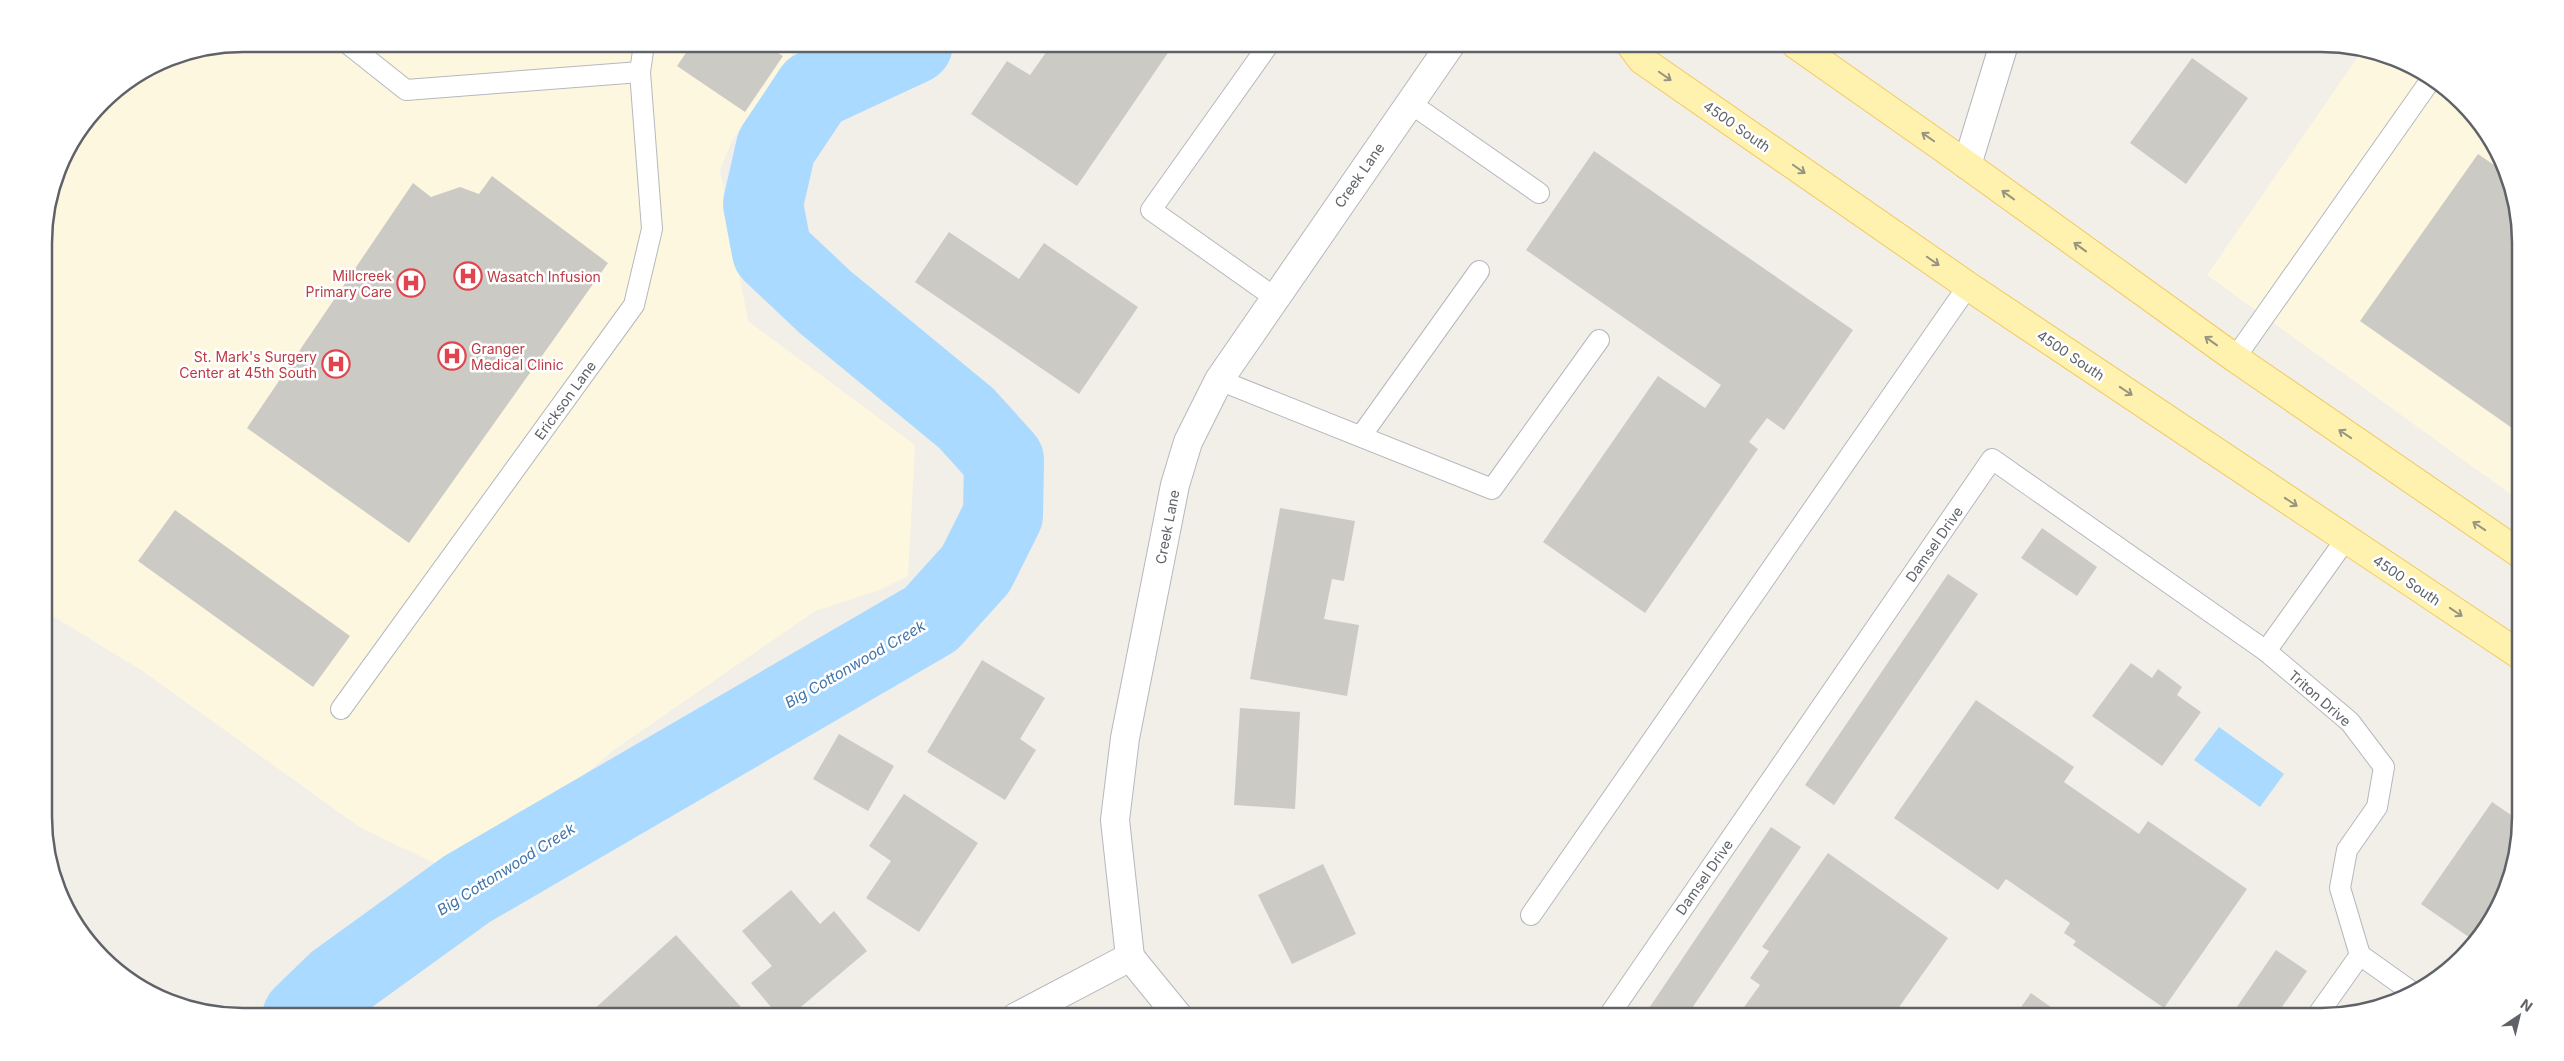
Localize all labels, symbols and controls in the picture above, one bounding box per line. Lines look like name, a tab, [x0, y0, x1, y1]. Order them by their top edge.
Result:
one-way arrow	[1658, 71, 1672, 81]
street label: 4500 South	[1700, 97, 1774, 155]
one-way arrow	[1921, 132, 1935, 142]
street label: Creek Lane	[1330, 139, 1388, 211]
one-way arrow	[1792, 164, 1806, 174]
one-way arrow	[2001, 190, 2015, 200]
one-way arrow	[2073, 241, 2087, 252]
one-way arrow	[1926, 256, 1940, 266]
hospital icon: Wasatch Infusion	[453, 261, 483, 291]
place label: Millcreek Primary Care	[305, 267, 392, 300]
hospital icon: Millcreek Primary Care	[396, 268, 426, 298]
place label: Wasatch Infusion	[487, 268, 601, 285]
street label: 4500 South	[2034, 326, 2108, 384]
one-way arrow	[2205, 336, 2219, 347]
place label: Granger Medical Clinic	[471, 340, 564, 373]
hospital icon: Granger Medical Clinic	[437, 341, 467, 371]
place label: St. Mark's Surgery Center at 45th South	[179, 348, 317, 381]
hospital icon: St. Mark's Surgery Center at 45th South	[321, 349, 351, 379]
street label: Erickson Lane	[531, 357, 599, 443]
one-way arrow	[2118, 386, 2132, 396]
one-way arrow	[2338, 429, 2352, 439]
street label: Creek Lane	[1151, 488, 1183, 566]
one-way arrow	[2284, 497, 2298, 507]
street label: Damsel Drive	[1902, 503, 1966, 585]
one-way arrow	[2472, 521, 2486, 531]
street label: 4500 South	[2370, 551, 2444, 609]
one-way arrow	[2448, 607, 2462, 617]
water label: Big Cottonwood Creek	[781, 616, 929, 712]
street label: Triton Drive	[2285, 666, 2355, 730]
water label: Big Cottonwood Creek	[433, 818, 579, 919]
street label: Damsel Drive	[1672, 836, 1736, 918]
north arrow	[2494, 991, 2544, 1041]
text: N	[2517, 995, 2536, 1015]

